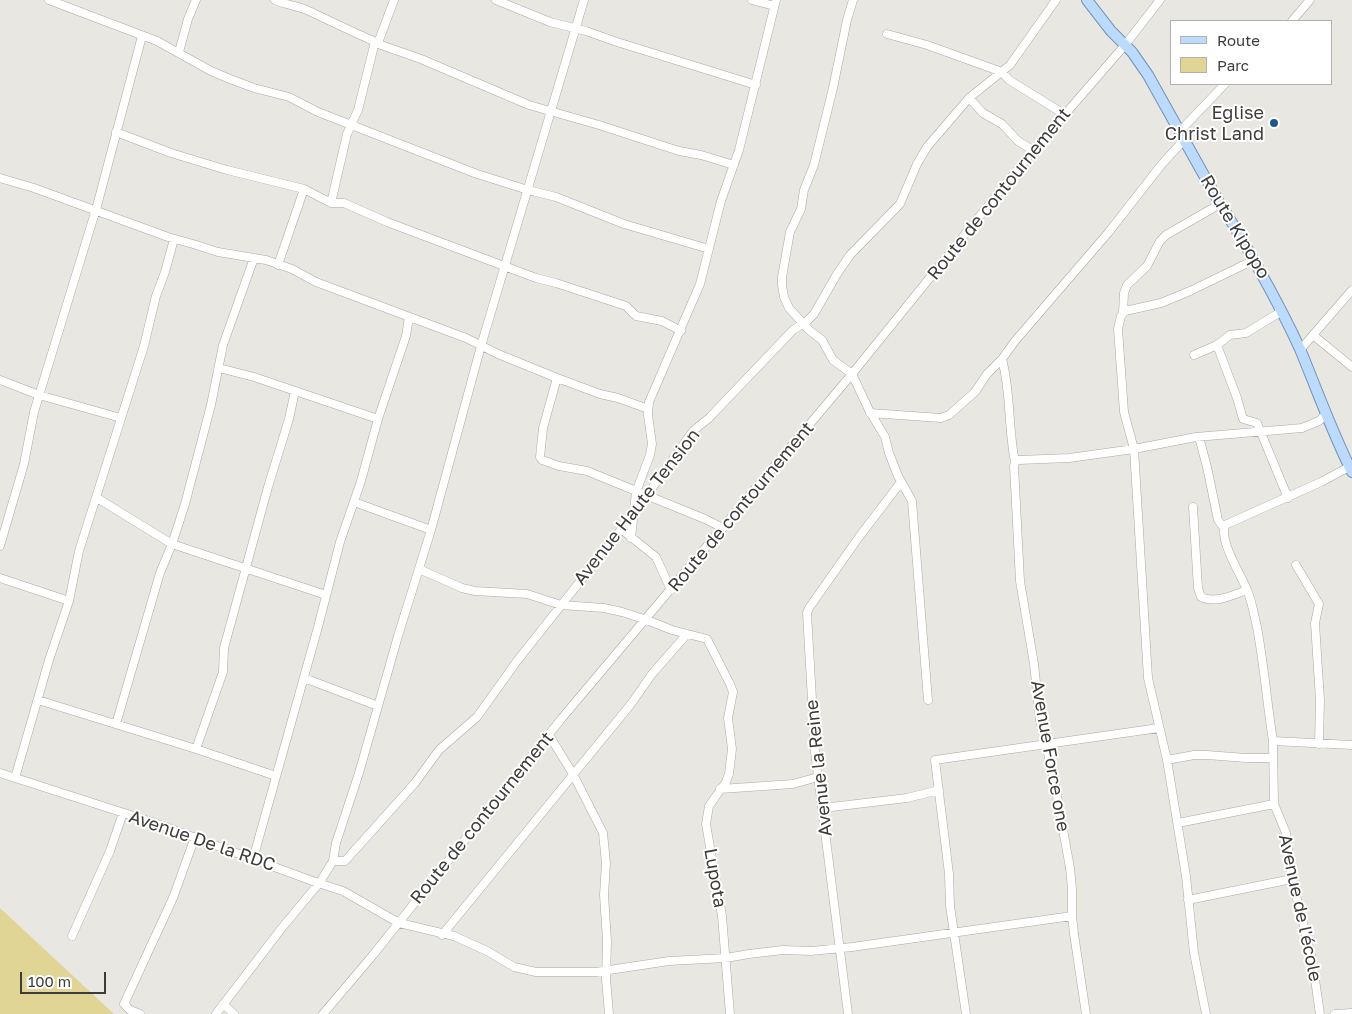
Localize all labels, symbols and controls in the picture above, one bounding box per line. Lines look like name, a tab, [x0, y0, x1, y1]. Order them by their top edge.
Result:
legend	[1170, 20, 1332, 85]
text: Route	[1217, 31, 1260, 49]
text: Parc	[1217, 56, 1249, 74]
place label: Eglise Christ Land	[1165, 102, 1264, 144]
street label: Route de contournement	[923, 104, 1075, 284]
marker: Eglise Christ Land	[1268, 117, 1280, 129]
street label: Route Kipopo	[1196, 171, 1274, 283]
street label: Route de contournement	[664, 418, 818, 596]
street label: Avenue Haute Tension	[569, 425, 705, 589]
street label: Avenue Force one	[1026, 679, 1074, 833]
street label: Avenue la Reine	[801, 699, 837, 837]
street label: Route de contournement	[406, 728, 558, 908]
street label: Avenue De la RDC	[126, 806, 278, 876]
street label: Avenue de l'école	[1274, 832, 1326, 984]
street label: Lupota	[699, 847, 731, 909]
scale bar	[22, 962, 109, 994]
text: 100 m	[28, 972, 71, 990]

